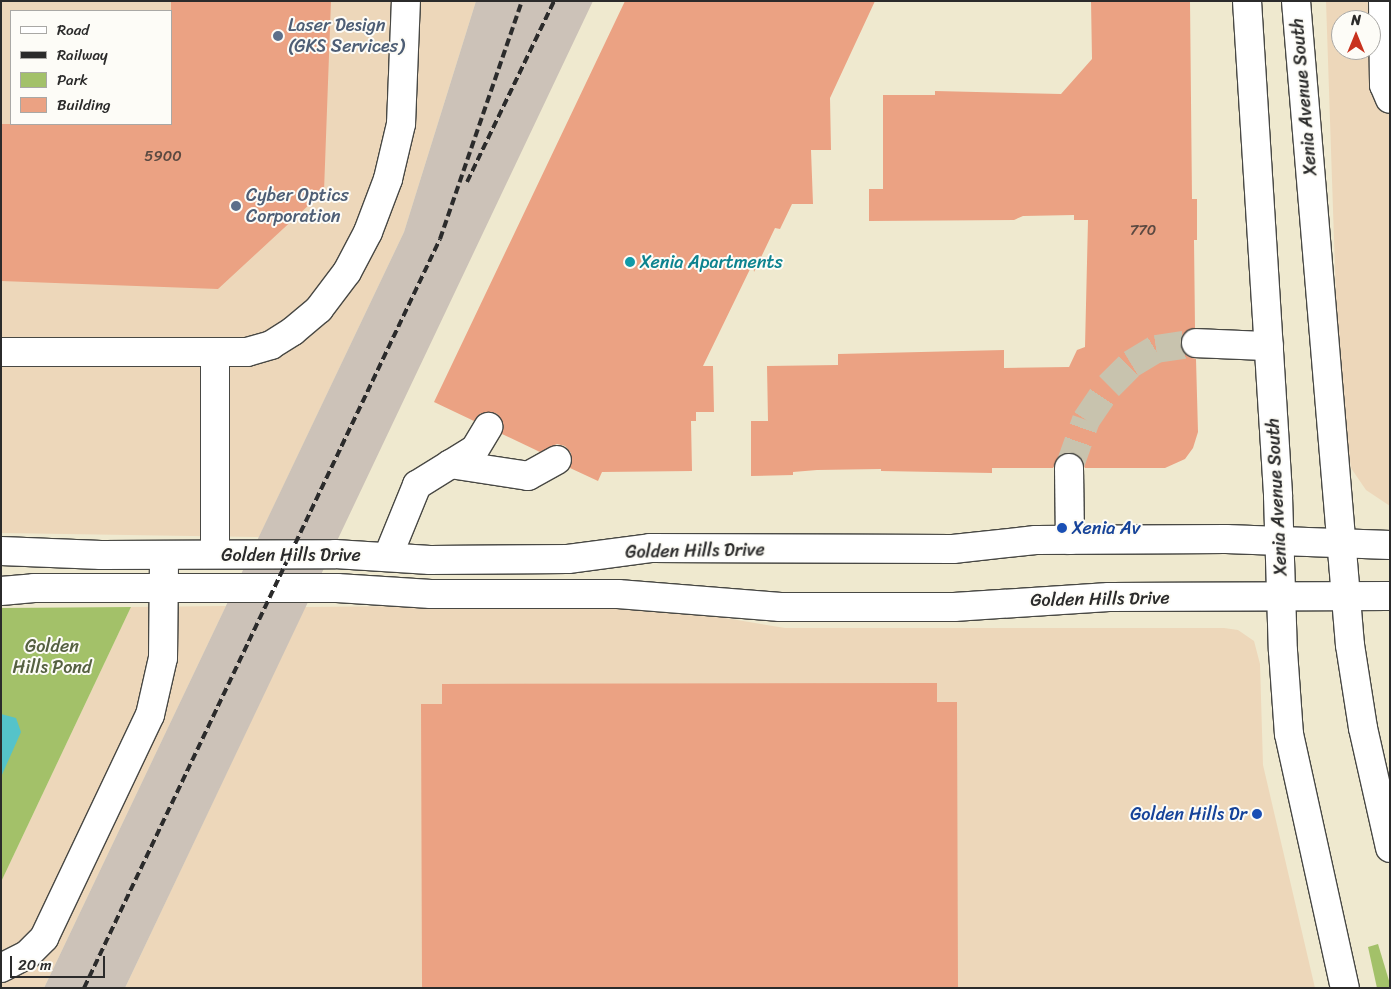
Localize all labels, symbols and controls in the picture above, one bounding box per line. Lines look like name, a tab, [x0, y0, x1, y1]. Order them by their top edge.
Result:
text: N	[1351, 8, 1361, 33]
legend	[10, 10, 172, 125]
north arrow	[1331, 10, 1381, 60]
place label: Laser Design (GKS Services)	[288, 15, 404, 58]
text: Road	[57, 17, 89, 43]
street label: Xenia Avenue South	[1286, 18, 1322, 176]
marker: Laser Design (GKS Services)	[272, 30, 284, 42]
text: Railway	[57, 42, 108, 68]
text: Park	[57, 67, 88, 93]
text: Building	[57, 92, 111, 118]
house number: 5900	[144, 148, 182, 166]
place label: Cyber Optics Corporation	[246, 185, 349, 228]
marker: Cyber Optics Corporation	[230, 200, 242, 212]
house number: 770	[1130, 222, 1156, 240]
place label: Xenia Apartments	[640, 251, 781, 273]
marker: Xenia Apartments	[624, 256, 636, 268]
street label: Xenia Avenue South	[1262, 418, 1292, 576]
place label: Xenia Av	[1072, 517, 1140, 539]
marker: Xenia Av	[1056, 522, 1068, 534]
street label: Golden Hills Drive	[625, 539, 765, 563]
street label: Golden Hills Drive	[221, 544, 361, 566]
street label: Golden Hills Drive	[1030, 587, 1170, 611]
park label: Golden Hills Pond	[12, 636, 92, 679]
place label: Golden Hills Dr	[1130, 803, 1247, 825]
marker: Golden Hills Dr	[1251, 808, 1263, 820]
scale bar	[12, 946, 108, 978]
text: 20 m	[18, 952, 52, 978]

